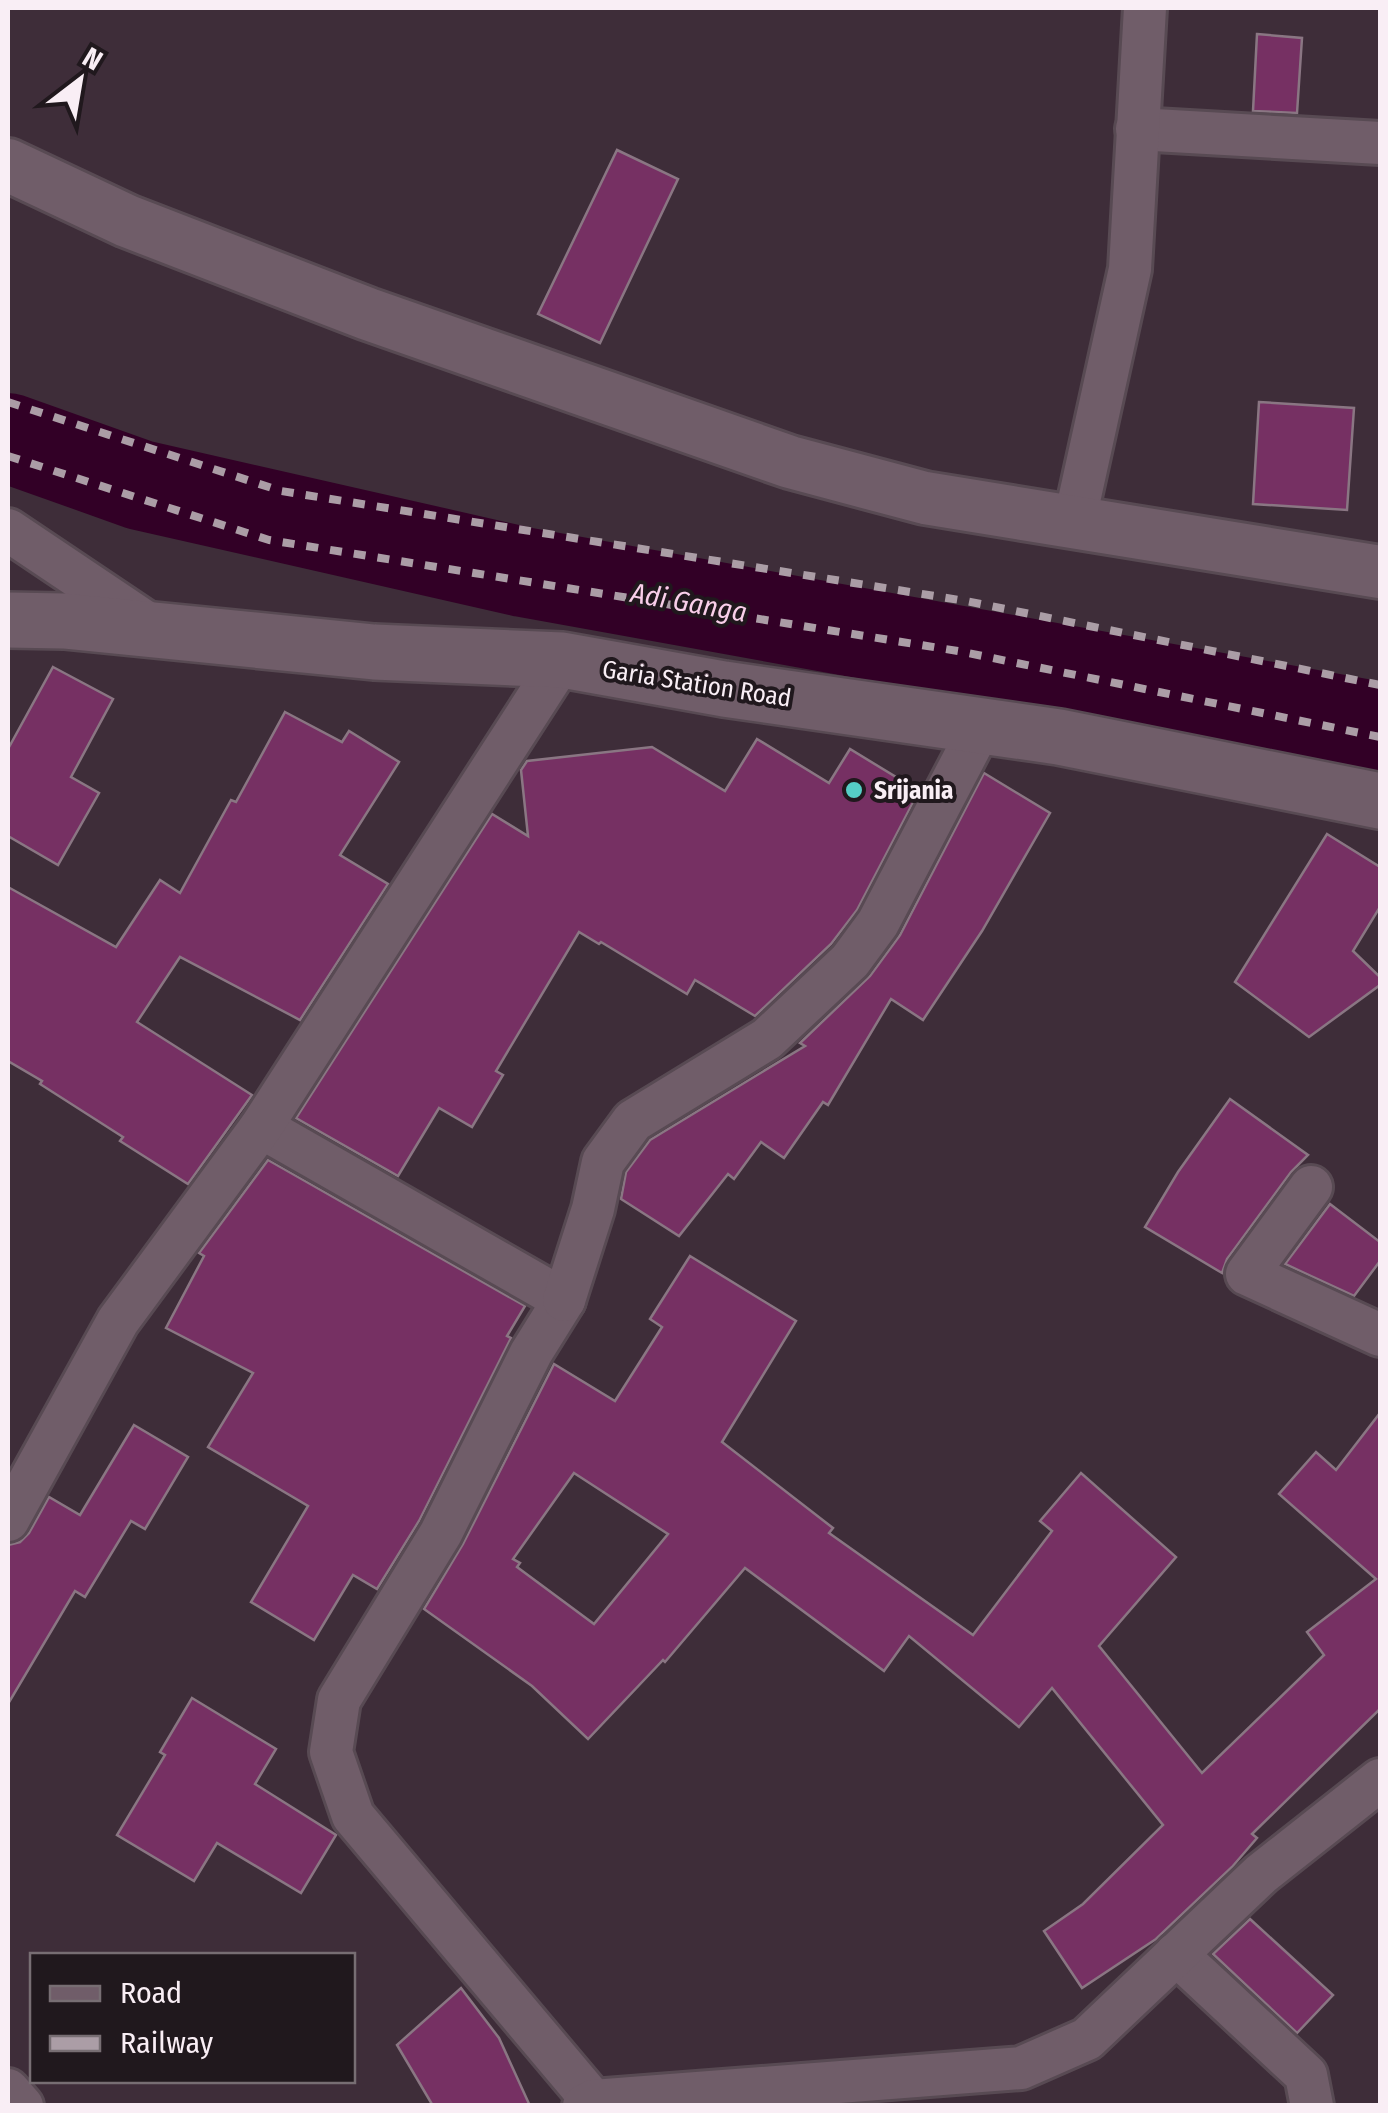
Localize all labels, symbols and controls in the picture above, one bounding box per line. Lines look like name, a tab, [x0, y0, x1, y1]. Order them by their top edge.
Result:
north arrow	[30, 30, 130, 130]
text: N	[77, 41, 108, 77]
water label: Adi Ganga	[627, 576, 750, 629]
street label: Garia Station Road	[600, 654, 793, 714]
place label: Srijania	[874, 776, 954, 806]
marker: Srijania	[843, 779, 865, 801]
legend	[30, 1953, 355, 2083]
text: Road	[120, 1975, 182, 2011]
text: Railway	[120, 2025, 214, 2061]

